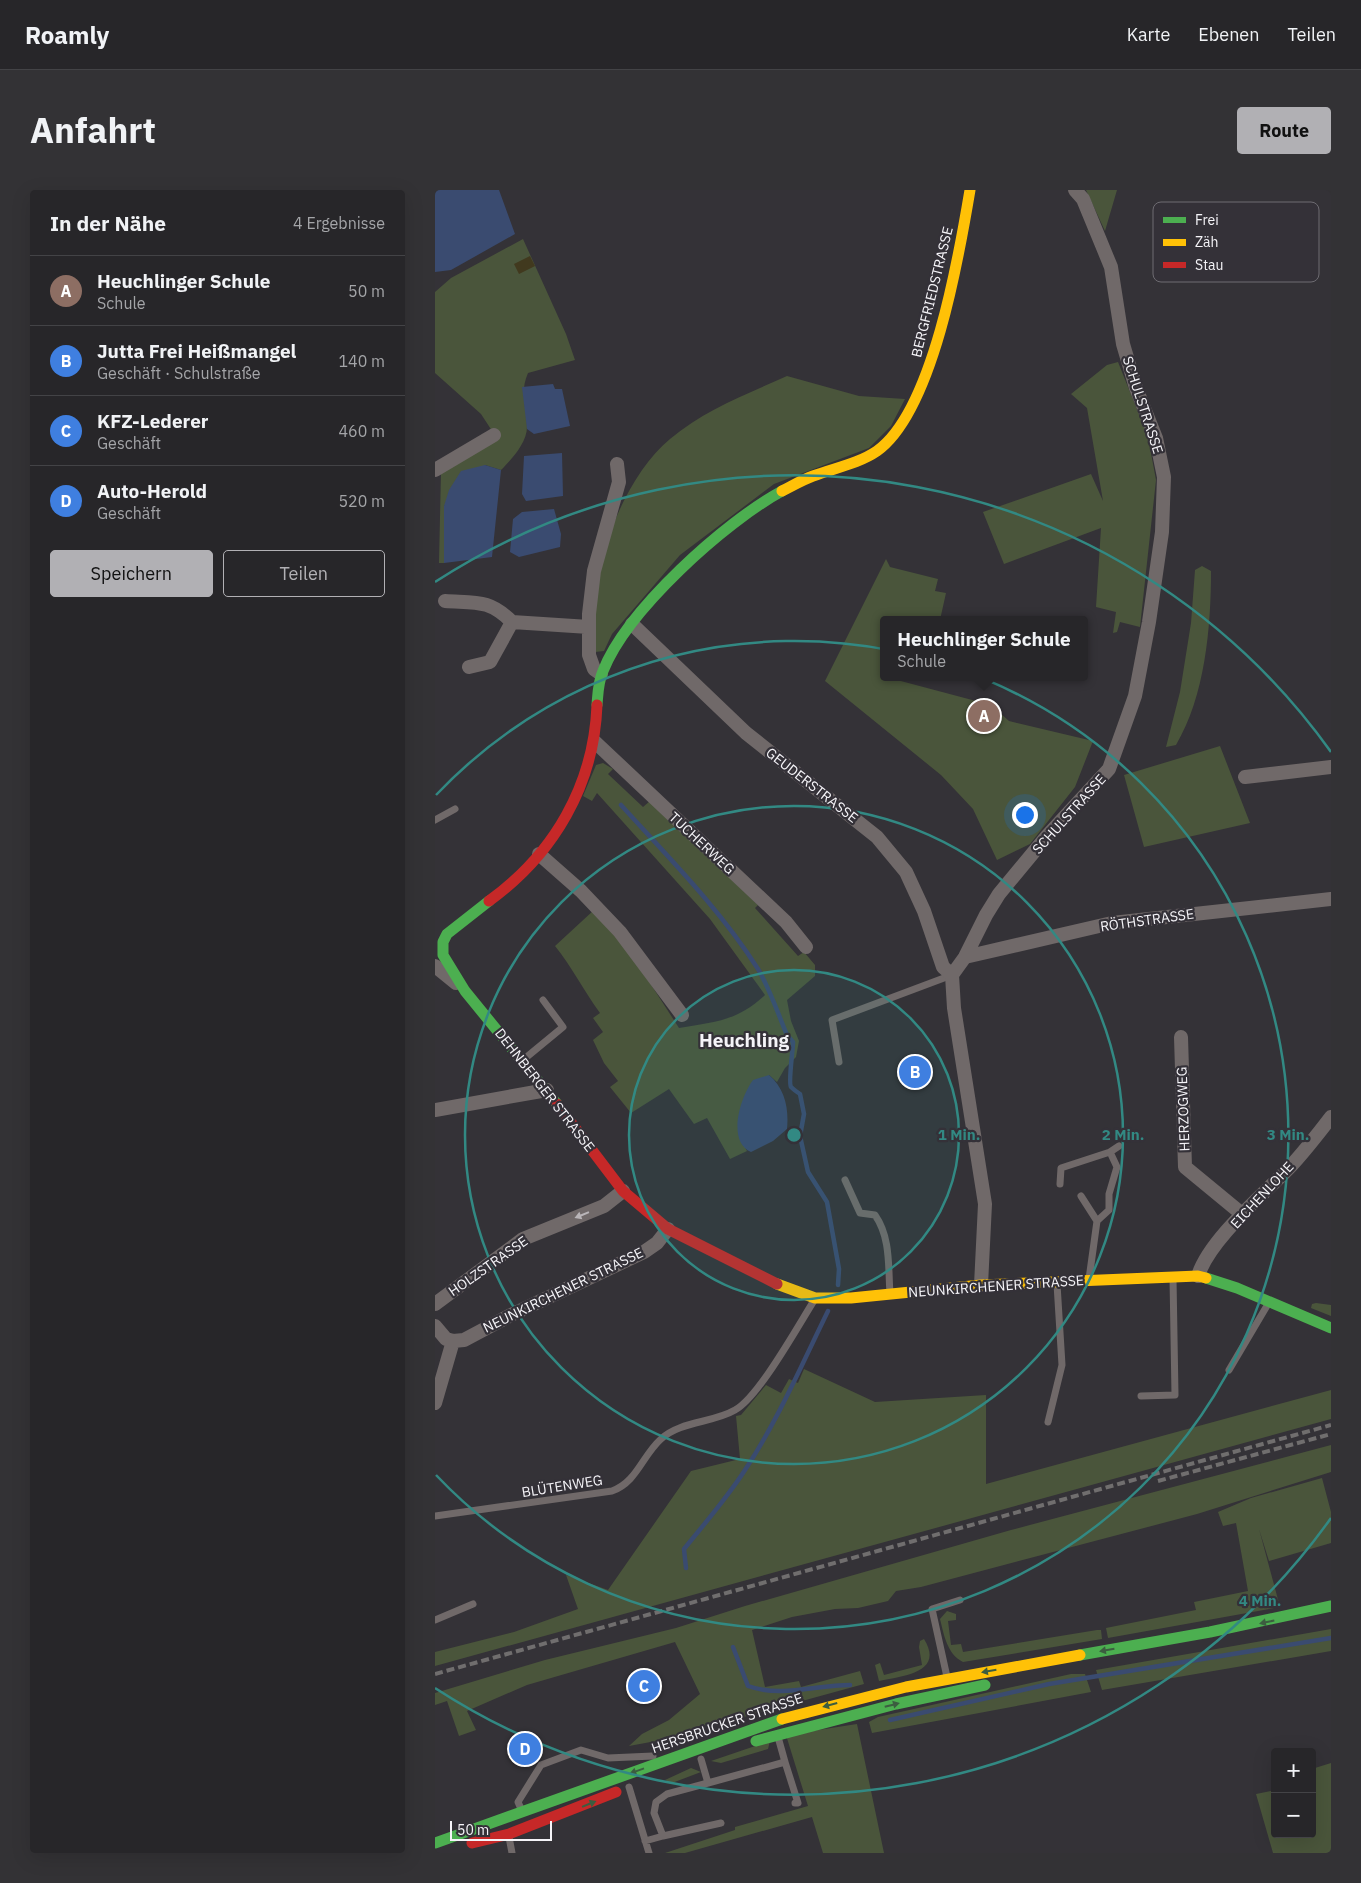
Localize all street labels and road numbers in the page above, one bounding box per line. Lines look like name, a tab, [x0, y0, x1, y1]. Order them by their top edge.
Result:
street label: BERGFRIEDSTRASSE	[907, 225, 957, 359]
street label: SCHULSTRASSE	[1119, 354, 1167, 456]
street label: GEUDERSTRASSE	[762, 743, 862, 827]
street label: SCHULSTRASSE	[1028, 770, 1110, 858]
street label: TUCHERWEG	[665, 808, 739, 878]
street label: RÖTHSTRASSE	[1099, 905, 1195, 935]
street label: DEHNBERGER STRASSE	[491, 1025, 599, 1155]
street label: HERZOGWEG	[1173, 1066, 1193, 1152]
street label: EICHENLOHE	[1226, 1158, 1298, 1232]
street label: HOLZSTRASSE	[445, 1232, 531, 1300]
street label: NEUNKIRCHENER STRASSE	[480, 1243, 646, 1337]
street label: NEUNKIRCHENER STRASSE	[908, 1271, 1084, 1301]
street label: BLÜTENWEG	[520, 1471, 604, 1501]
street label: HERSBRUCKER STRASSE	[649, 1689, 805, 1757]

